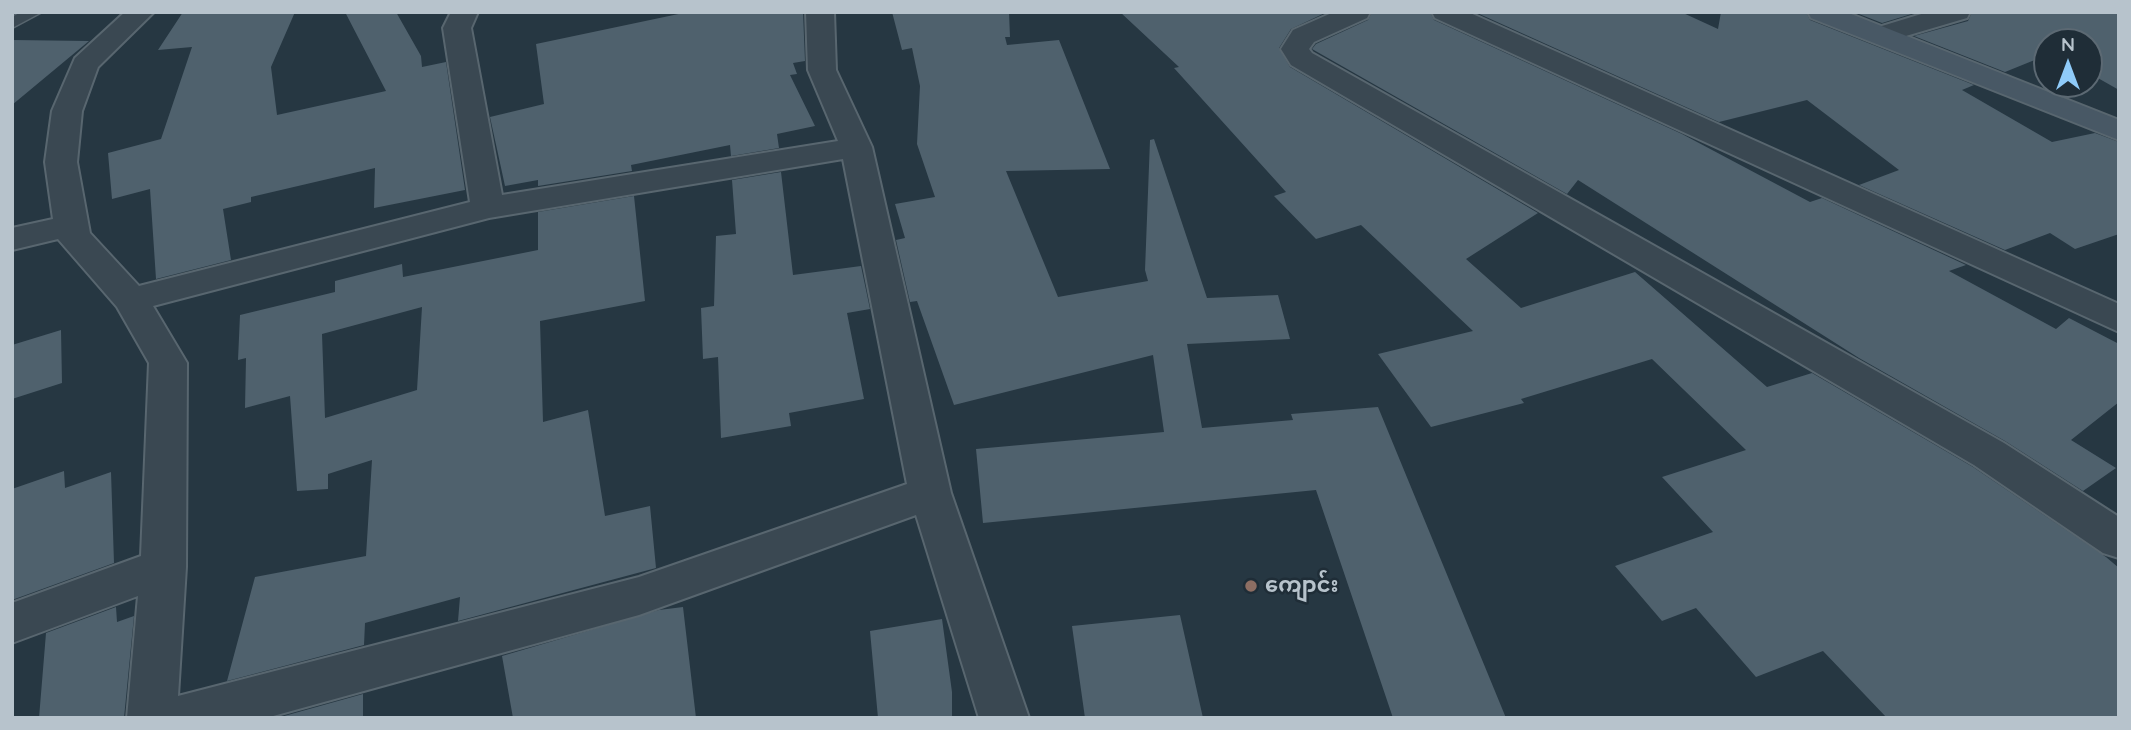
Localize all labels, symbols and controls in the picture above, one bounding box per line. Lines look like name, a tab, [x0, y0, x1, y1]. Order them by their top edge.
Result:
north arrow	[2033, 28, 2103, 98]
text: N	[2061, 32, 2075, 56]
place label: ကျောင်း	[1265, 573, 1339, 599]
marker: ကျောင်း	[1243, 578, 1259, 594]

